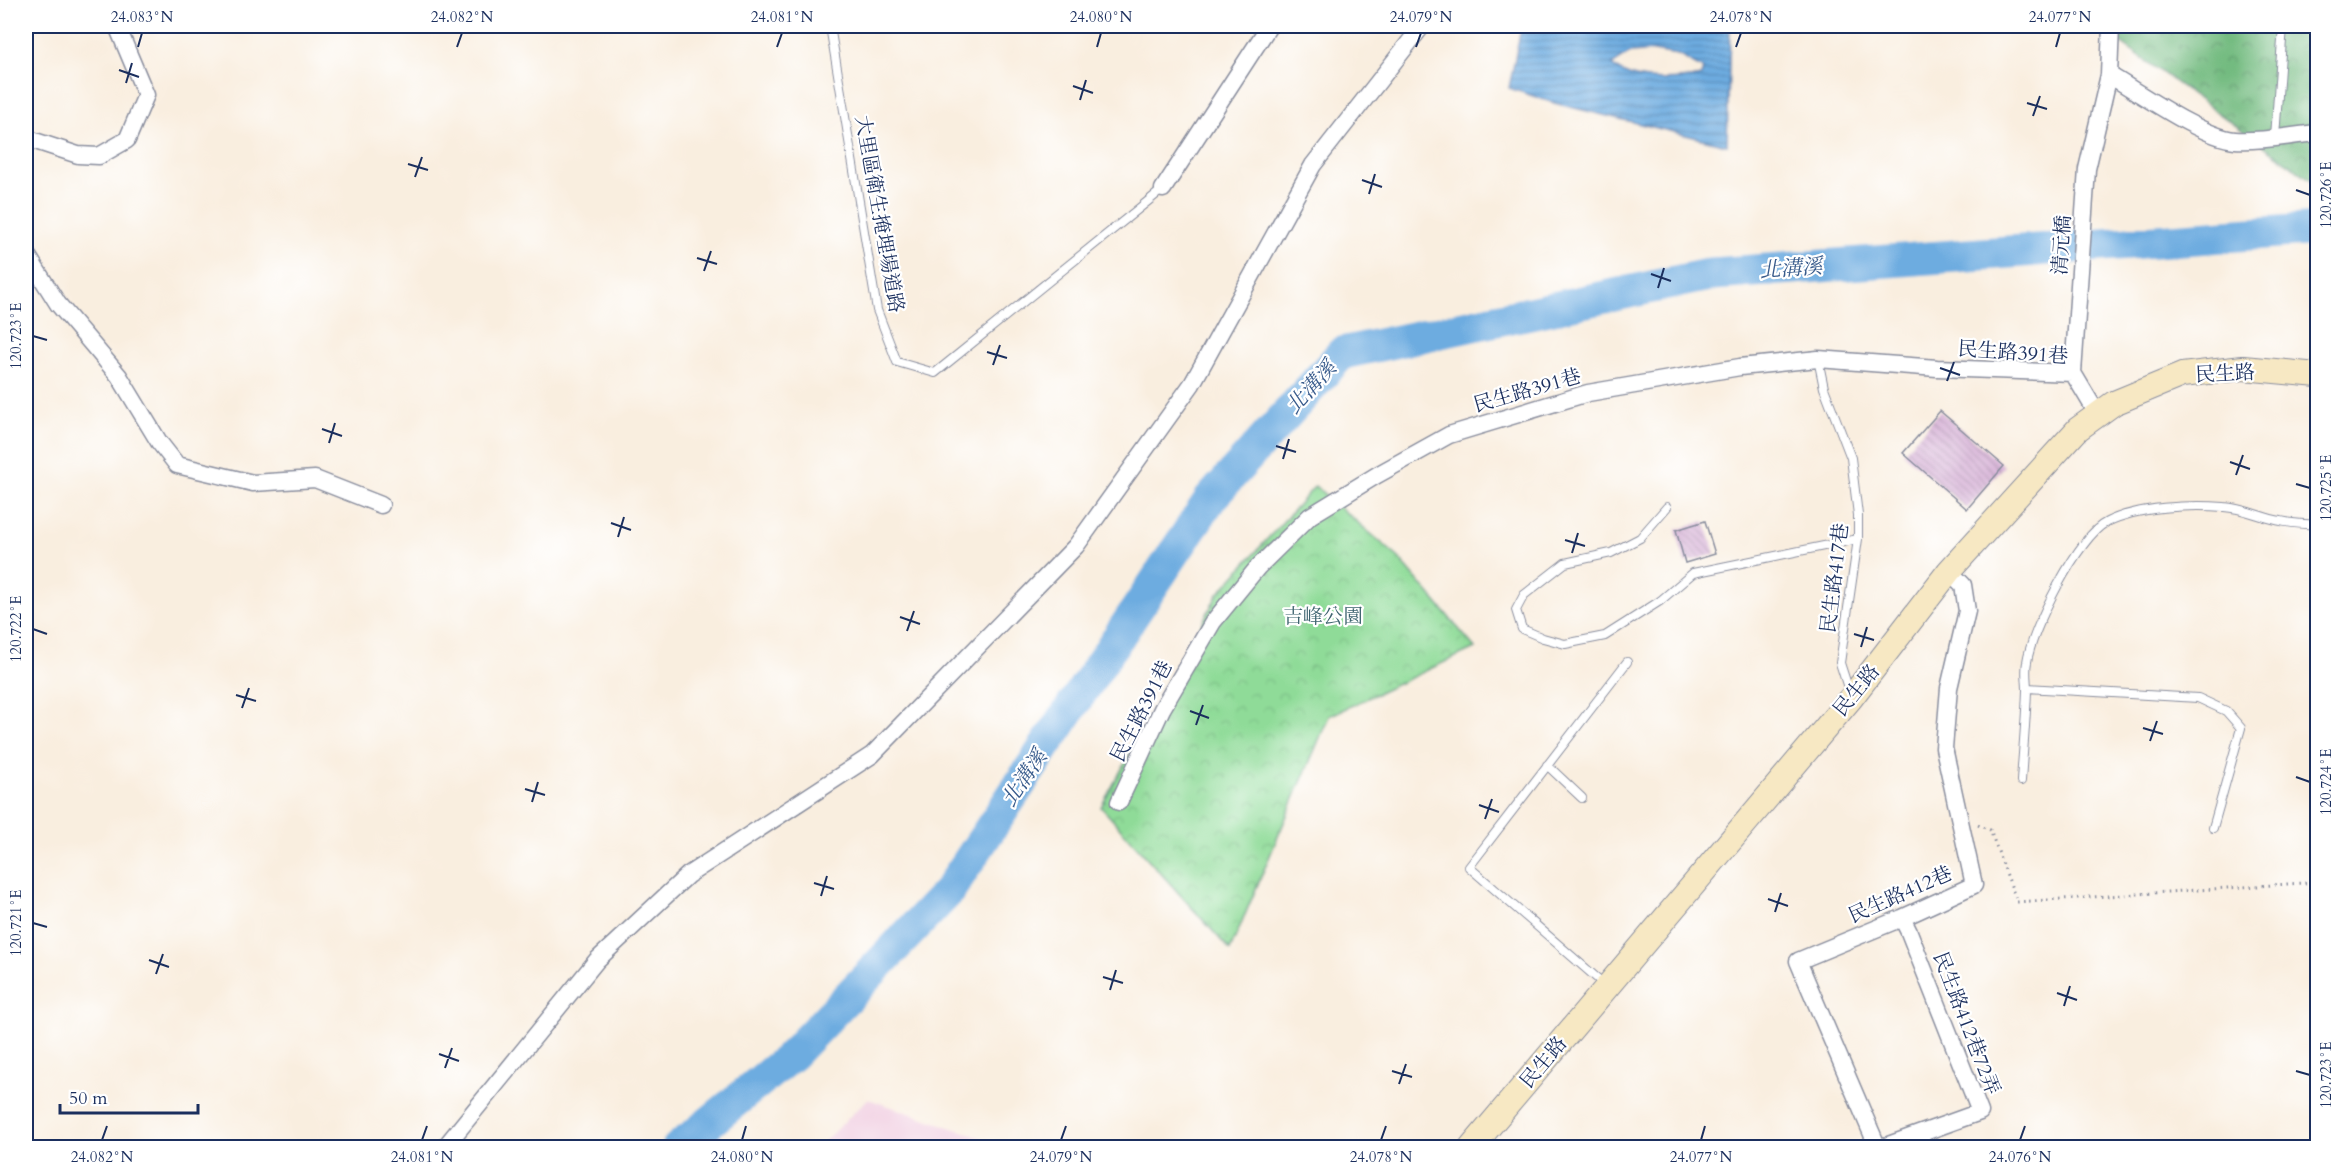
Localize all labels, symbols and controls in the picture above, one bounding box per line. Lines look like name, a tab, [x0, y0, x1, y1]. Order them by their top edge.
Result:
text: 24.083°N	[111, 7, 174, 27]
text: 24.082°N	[431, 7, 494, 27]
text: 24.081°N	[751, 7, 814, 27]
text: 24.080°N	[1070, 7, 1133, 27]
text: 24.079°N	[1390, 7, 1453, 27]
text: 24.078°N	[1710, 7, 1773, 27]
text: 24.077°N	[2029, 7, 2092, 27]
street label: 大里區衛生掩埋場道路	[849, 113, 910, 315]
text: 120.726°E	[2316, 162, 2336, 228]
street label: 清元橋	[2046, 214, 2077, 276]
water label: 北溝溪	[1759, 252, 1825, 285]
text: 120.723°E	[6, 303, 26, 369]
street label: 民生路391巷	[1957, 335, 2069, 370]
water label: 北溝溪	[1280, 353, 1345, 420]
street label: 民生路	[2194, 358, 2256, 389]
street label: 民生路391巷	[1470, 362, 1584, 419]
text: 120.725°E	[2316, 455, 2336, 521]
street label: 民生路417巷	[1814, 521, 1855, 635]
text: 120.722°E	[6, 596, 26, 662]
park label: 吉峰公園	[1283, 603, 1363, 630]
street label: 民生路391巷	[1104, 656, 1179, 767]
street label: 民生路	[1827, 659, 1886, 722]
water label: 北溝溪	[995, 742, 1055, 813]
text: 120.724°E	[2316, 749, 2336, 815]
street label: 民生路412巷	[1844, 860, 1956, 929]
text: 120.721°E	[6, 890, 26, 956]
street label: 民生路412巷72弄	[1927, 948, 2006, 1099]
street label: 民生路	[1514, 1031, 1573, 1094]
text: 120.723°E	[2316, 1042, 2336, 1108]
scale bar	[60, 1077, 198, 1115]
text: 50 m	[69, 1086, 108, 1111]
text: 24.082°N	[71, 1147, 134, 1167]
text: 24.081°N	[391, 1147, 454, 1167]
text: 24.080°N	[711, 1147, 774, 1167]
text: 24.079°N	[1030, 1147, 1093, 1167]
text: 24.078°N	[1350, 1147, 1413, 1167]
text: 24.077°N	[1670, 1147, 1733, 1167]
text: 24.076°N	[1989, 1147, 2052, 1167]

